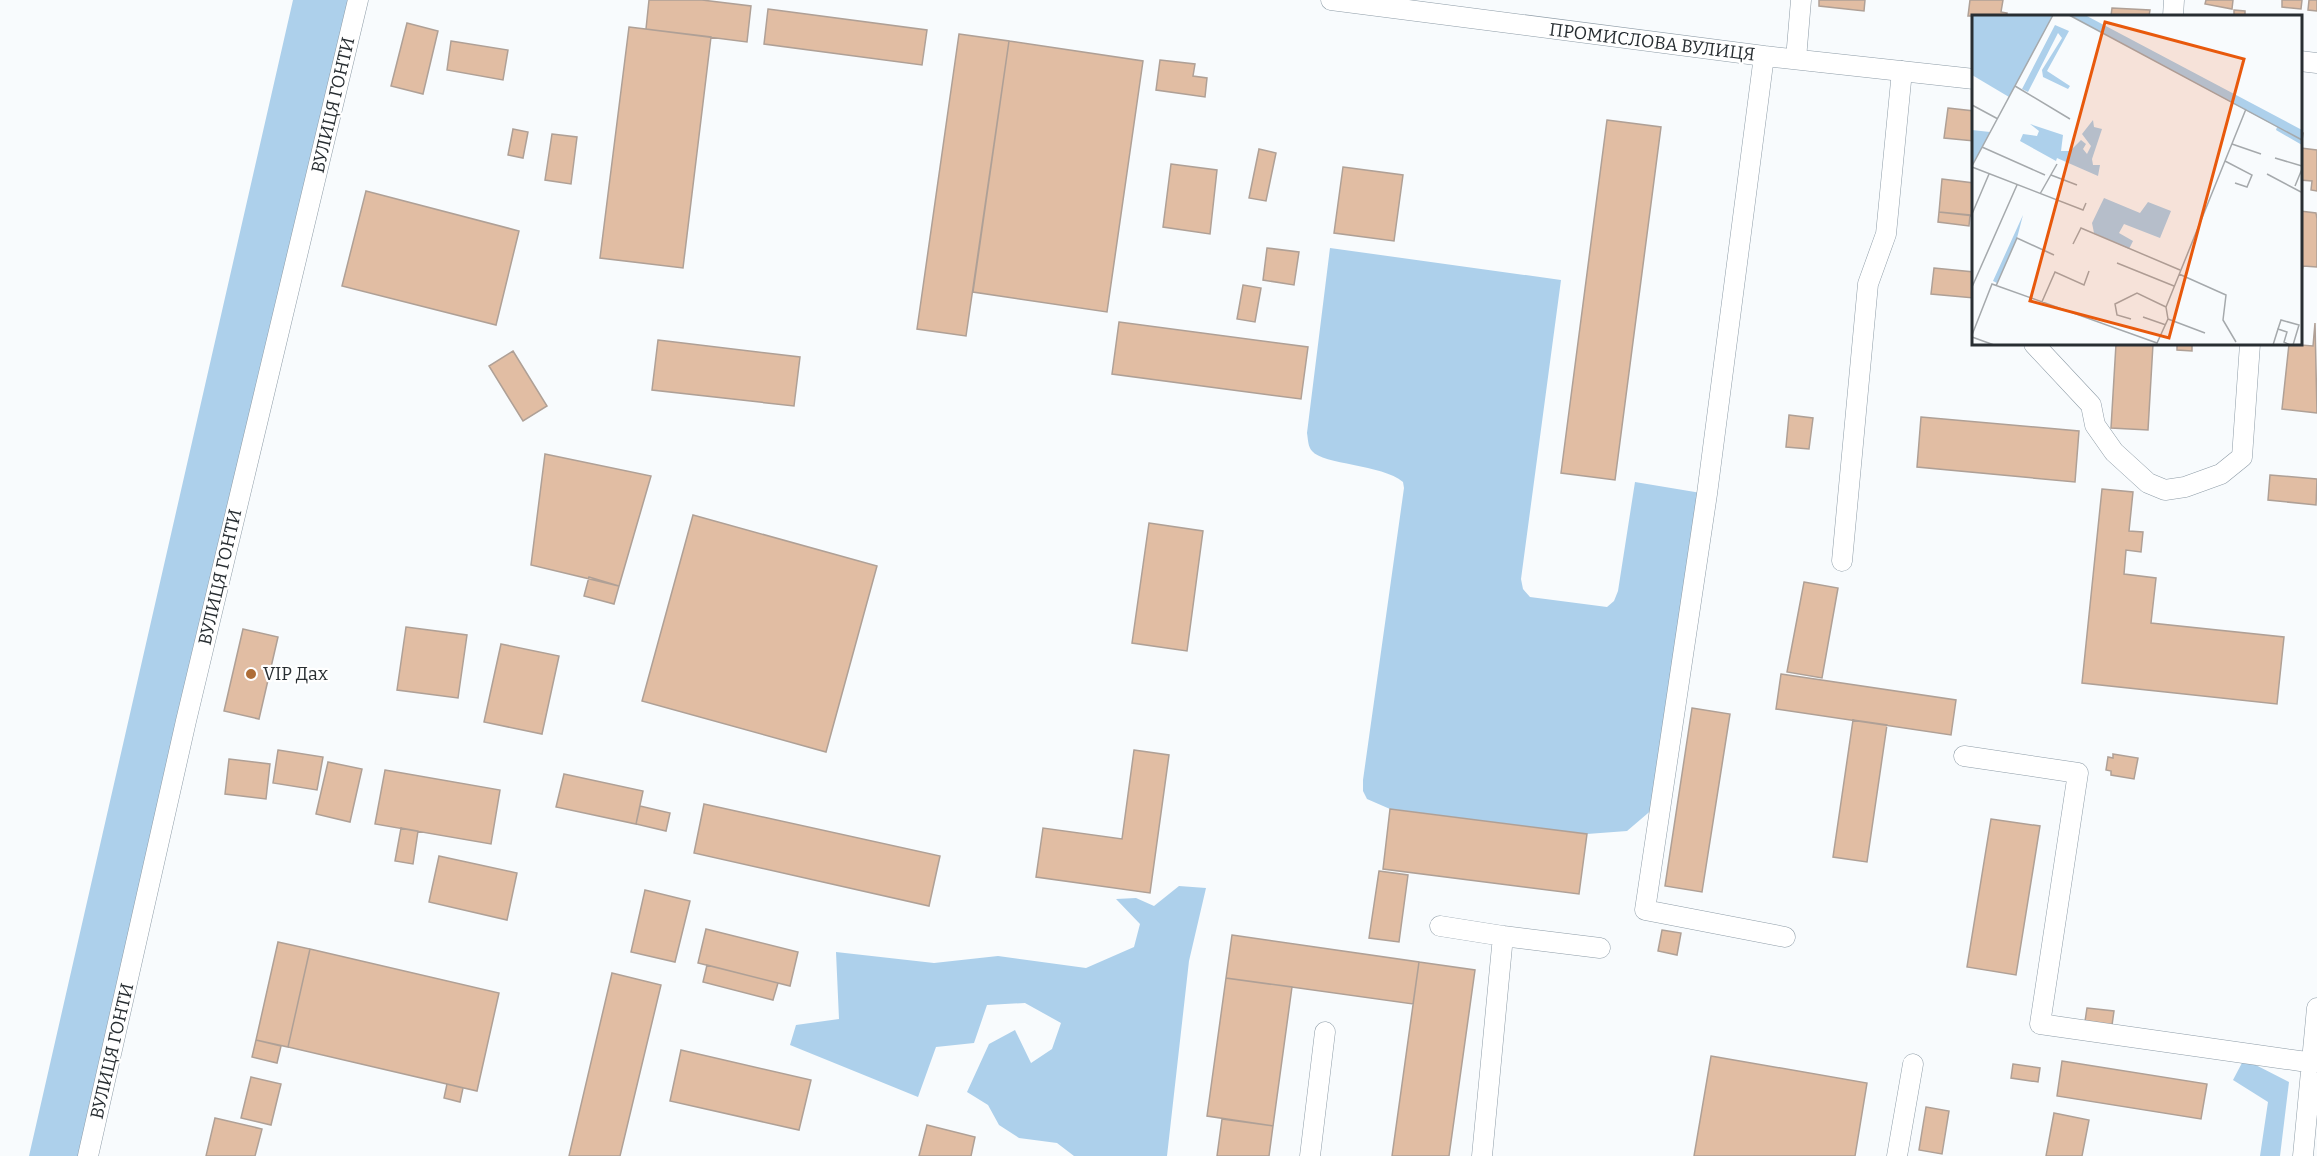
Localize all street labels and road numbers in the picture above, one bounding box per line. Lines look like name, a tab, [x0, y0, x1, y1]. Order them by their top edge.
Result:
street label: ПРОМИСЛОВА ВУЛИЦЯ	[1548, 18, 1756, 66]
street label: ВУЛИЦЯ ГОНТИ	[307, 35, 359, 175]
street label: ВУЛИЦЯ ГОНТИ	[194, 507, 246, 647]
street label: ВУЛИЦЯ ГОНТИ	[86, 981, 138, 1121]

